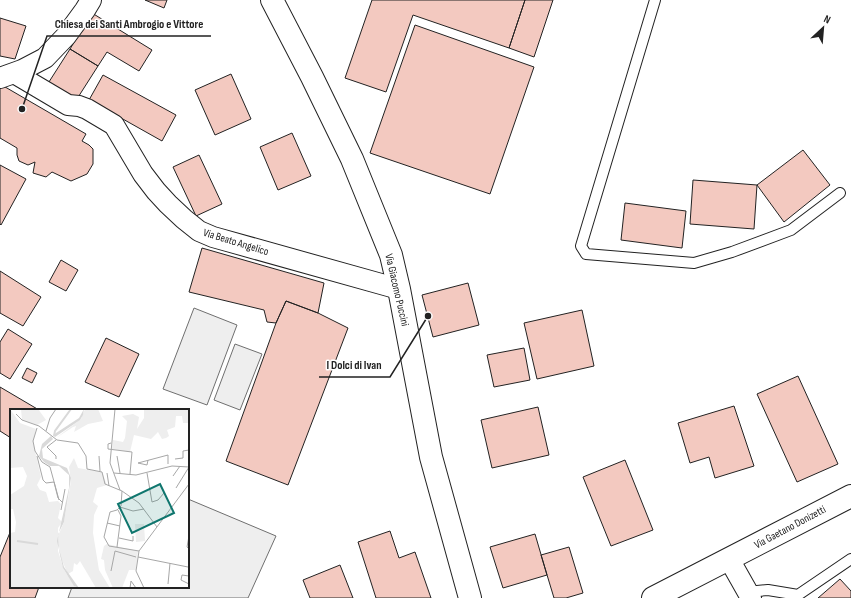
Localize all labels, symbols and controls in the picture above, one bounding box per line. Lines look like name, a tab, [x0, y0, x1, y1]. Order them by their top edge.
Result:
north arrow	[803, 8, 843, 48]
callout: Chiesa dei Santi Ambrogio e Vittore	[47, 12, 211, 36]
text: N	[822, 12, 833, 27]
text: Chiesa dei Santi Ambrogio e Vittore	[55, 17, 203, 32]
street label: Via Beato Angelico	[202, 226, 271, 258]
street label: Via Giacomo Puccini	[382, 253, 412, 327]
callout: I Dolci di Ivan	[319, 353, 390, 377]
text: I Dolci di Ivan	[326, 358, 382, 373]
inset map	[10, 409, 189, 588]
street label: Via Gaetano Donizetti	[752, 503, 828, 551]

